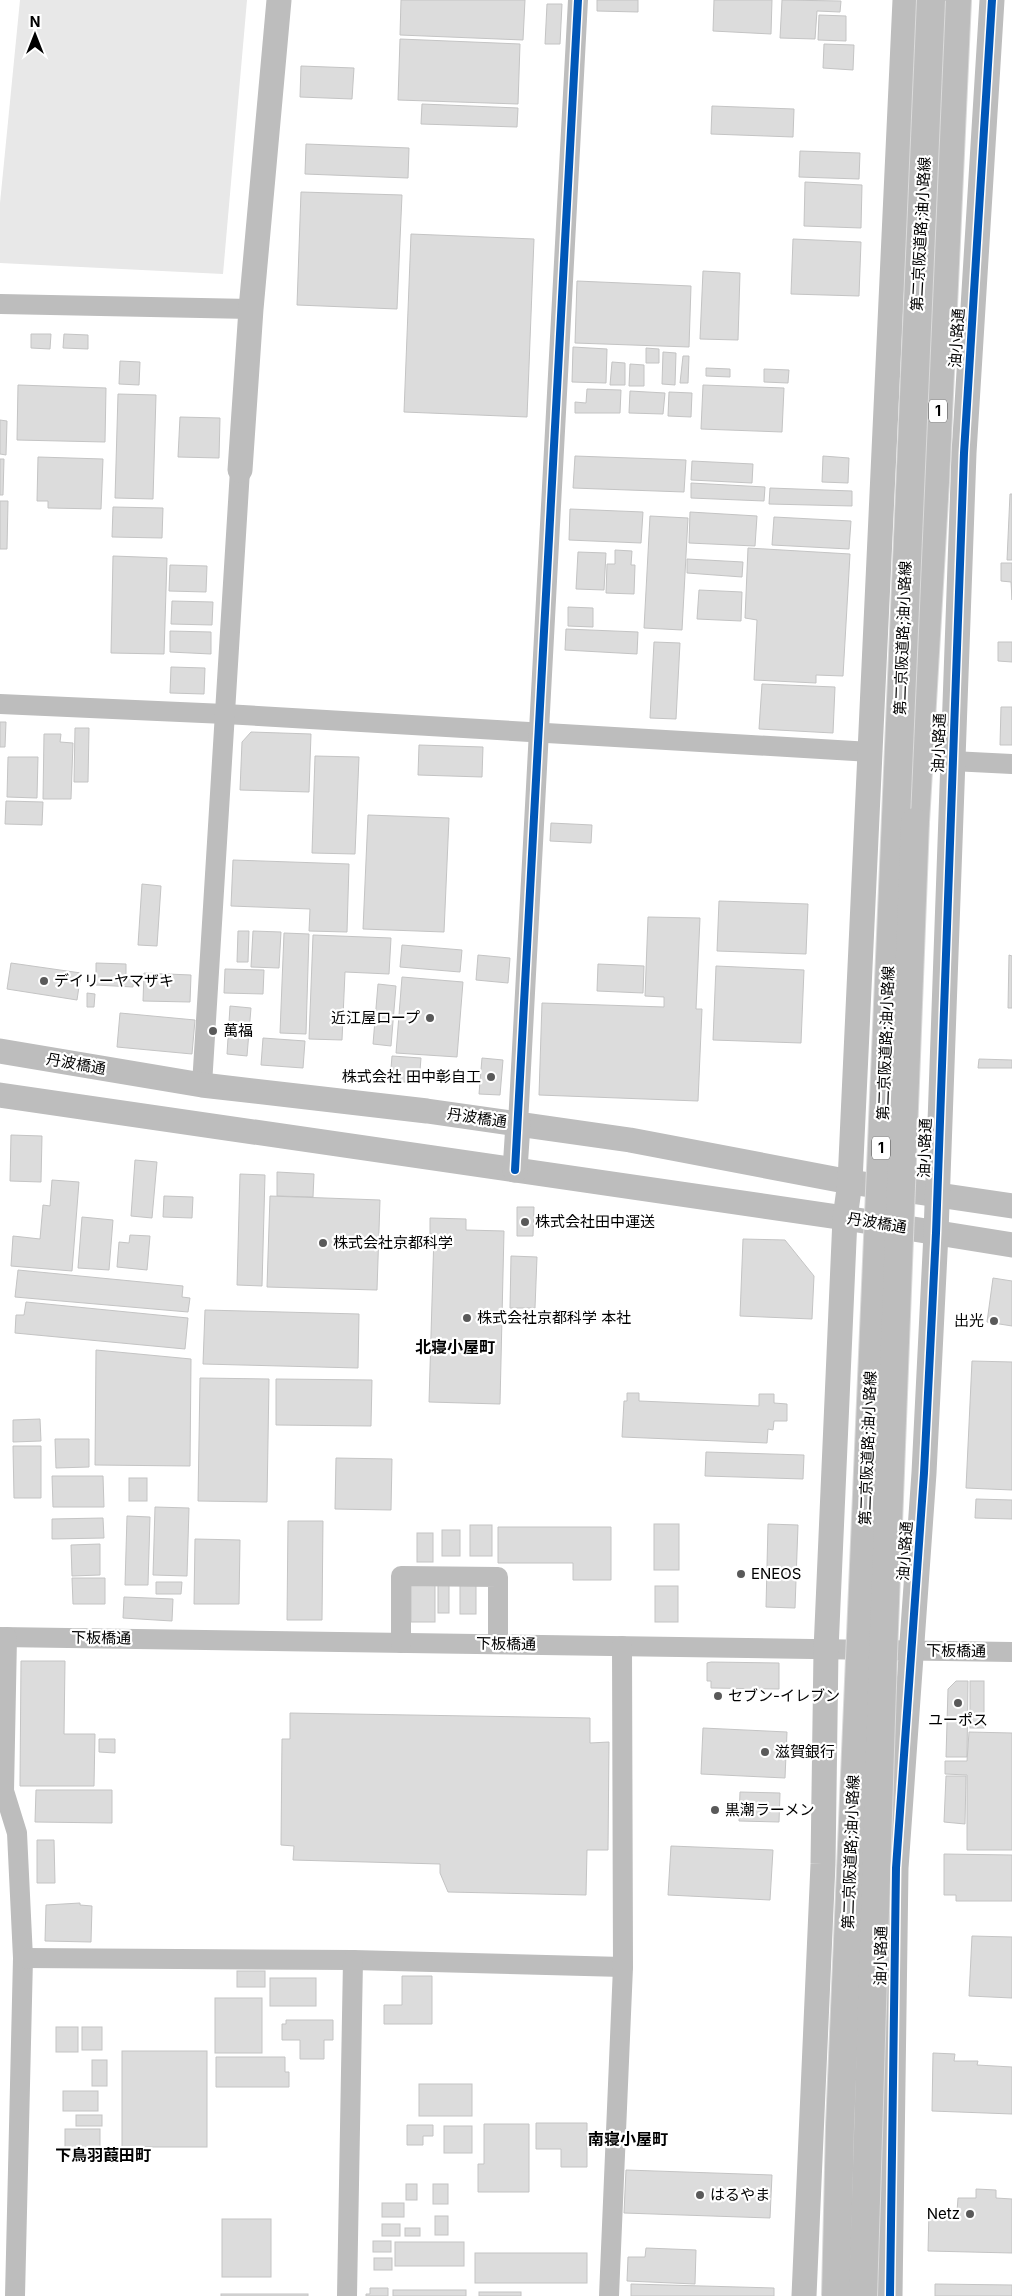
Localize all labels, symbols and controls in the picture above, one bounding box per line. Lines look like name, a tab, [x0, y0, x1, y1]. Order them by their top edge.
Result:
north arrow	[10, 10, 60, 60]
text: N	[30, 13, 40, 30]
street label: 第二京阪道路;油小路線	[907, 156, 934, 312]
street label: 油小路通	[945, 307, 968, 369]
road number: 1	[929, 400, 947, 422]
street label: 第二京阪道路;油小路線	[890, 560, 915, 716]
street label: 油小路通	[928, 713, 949, 773]
street label: 第二京阪道路;油小路線	[873, 965, 898, 1121]
place label: デイリーヤマザキ	[54, 971, 174, 990]
marker: デイリーヤマザキ	[38, 975, 50, 987]
place label: 近江屋ロープ	[331, 1008, 420, 1027]
marker: 近江屋ロープ	[424, 1012, 436, 1024]
place label: 萬福	[223, 1021, 253, 1040]
marker: 萬福	[207, 1025, 219, 1037]
street label: 丹波橋通	[45, 1049, 107, 1078]
place label: 株式会社 田中彰自工	[342, 1067, 481, 1086]
marker: 株式会社 田中彰自工	[485, 1071, 497, 1083]
street label: 丹波橋通	[446, 1104, 508, 1131]
street label: 油小路通	[914, 1118, 935, 1178]
road number: 1	[872, 1136, 890, 1160]
street label: 丹波橋通	[846, 1208, 908, 1237]
place label: 株式会社田中運送	[535, 1212, 655, 1231]
marker: 株式会社田中運送	[519, 1216, 531, 1228]
place label: 株式会社京都科学	[333, 1233, 453, 1252]
marker: 株式会社京都科学	[317, 1237, 329, 1249]
place label: 株式会社京都科学 本社	[477, 1308, 631, 1327]
place label: 出光	[954, 1311, 984, 1330]
marker: 株式会社京都科学 本社	[461, 1312, 473, 1324]
marker: 出光	[988, 1315, 1000, 1327]
district label: 北寝小屋町	[415, 1337, 495, 1357]
street label: 第二京阪道路;油小路線	[855, 1370, 880, 1526]
street label: 油小路通	[893, 1520, 916, 1582]
place label: ENEOS	[751, 1564, 801, 1583]
marker: ENEOS	[735, 1568, 747, 1580]
street label: 下板橋通	[71, 1627, 131, 1648]
street label: 下板橋通	[476, 1633, 536, 1654]
street label: 下板橋通	[926, 1640, 986, 1661]
place label: セブン-イレブン	[728, 1686, 840, 1705]
marker: セブン-イレブン	[712, 1690, 724, 1702]
marker: ユーポス	[952, 1697, 964, 1709]
place label: ユーポス	[928, 1710, 988, 1729]
place label: 滋賀銀行	[775, 1742, 835, 1761]
marker: 滋賀銀行	[759, 1746, 771, 1758]
street label: 第二京阪道路;油小路線	[838, 1774, 863, 1930]
place label: 黒潮ラーメン	[725, 1800, 814, 1819]
marker: 黒潮ラーメン	[709, 1804, 721, 1816]
street label: 油小路通	[870, 1926, 891, 1986]
district label: 南寝小屋町	[588, 2129, 668, 2149]
district label: 下鳥羽葭田町	[55, 2145, 151, 2165]
place label: はるやま	[710, 2185, 770, 2204]
marker: はるやま	[694, 2189, 706, 2201]
place label: Netz	[927, 2204, 960, 2223]
marker: Netz	[964, 2208, 976, 2220]

